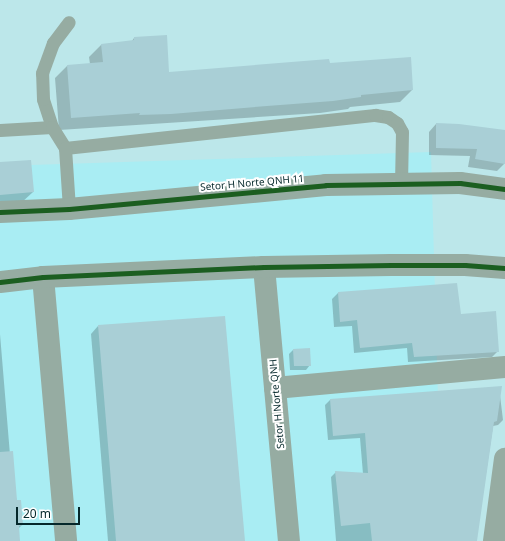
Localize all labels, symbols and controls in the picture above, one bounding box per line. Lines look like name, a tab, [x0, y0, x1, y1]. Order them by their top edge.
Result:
street label: Setor H Norte QNH 11	[200, 172, 304, 194]
street label: Setor H Norte QNH	[267, 359, 287, 449]
scale bar	[18, 499, 82, 525]
text: 20 m	[23, 505, 51, 522]

